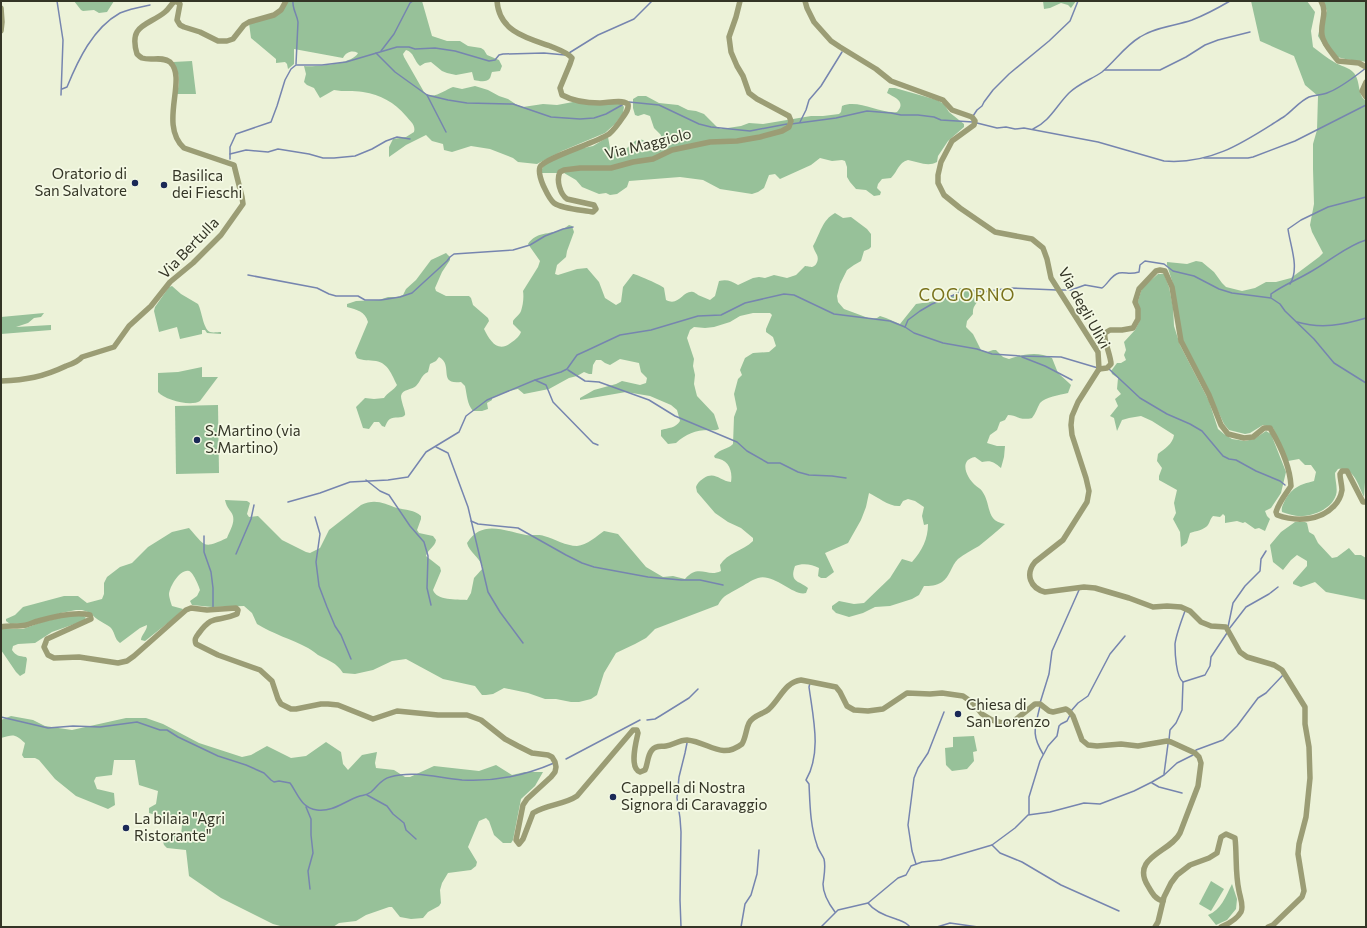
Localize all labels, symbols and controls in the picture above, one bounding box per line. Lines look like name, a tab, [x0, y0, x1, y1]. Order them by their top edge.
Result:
street label: Via Maggiolo	[603, 124, 693, 163]
place label: Oratorio di San Salvatore	[34, 164, 127, 199]
place label: Basilica dei Fieschi	[172, 166, 242, 201]
marker: Oratorio di San Salvatore	[130, 178, 140, 188]
marker: Basilica dei Fieschi	[159, 180, 169, 190]
street label: Via Bertulla	[155, 213, 222, 282]
street label: Via degli Ulivi	[1055, 264, 1115, 351]
district label: COGORNO	[919, 284, 1015, 305]
place label: S.Martino (via S.Martino)	[205, 421, 301, 456]
marker: S.Martino (via S.Martino)	[192, 435, 202, 445]
place label: Chiesa di San Lorenzo	[966, 695, 1050, 730]
marker: Chiesa di San Lorenzo	[953, 709, 963, 719]
place label: Cappella di Nostra Signora di Caravaggio	[621, 778, 767, 813]
marker: Cappella di Nostra Signora di Caravaggio	[608, 792, 618, 802]
place label: La bilaia "Agri Ristorante"	[134, 809, 225, 844]
marker: La bilaia "Agri Ristorante"	[121, 823, 131, 833]

